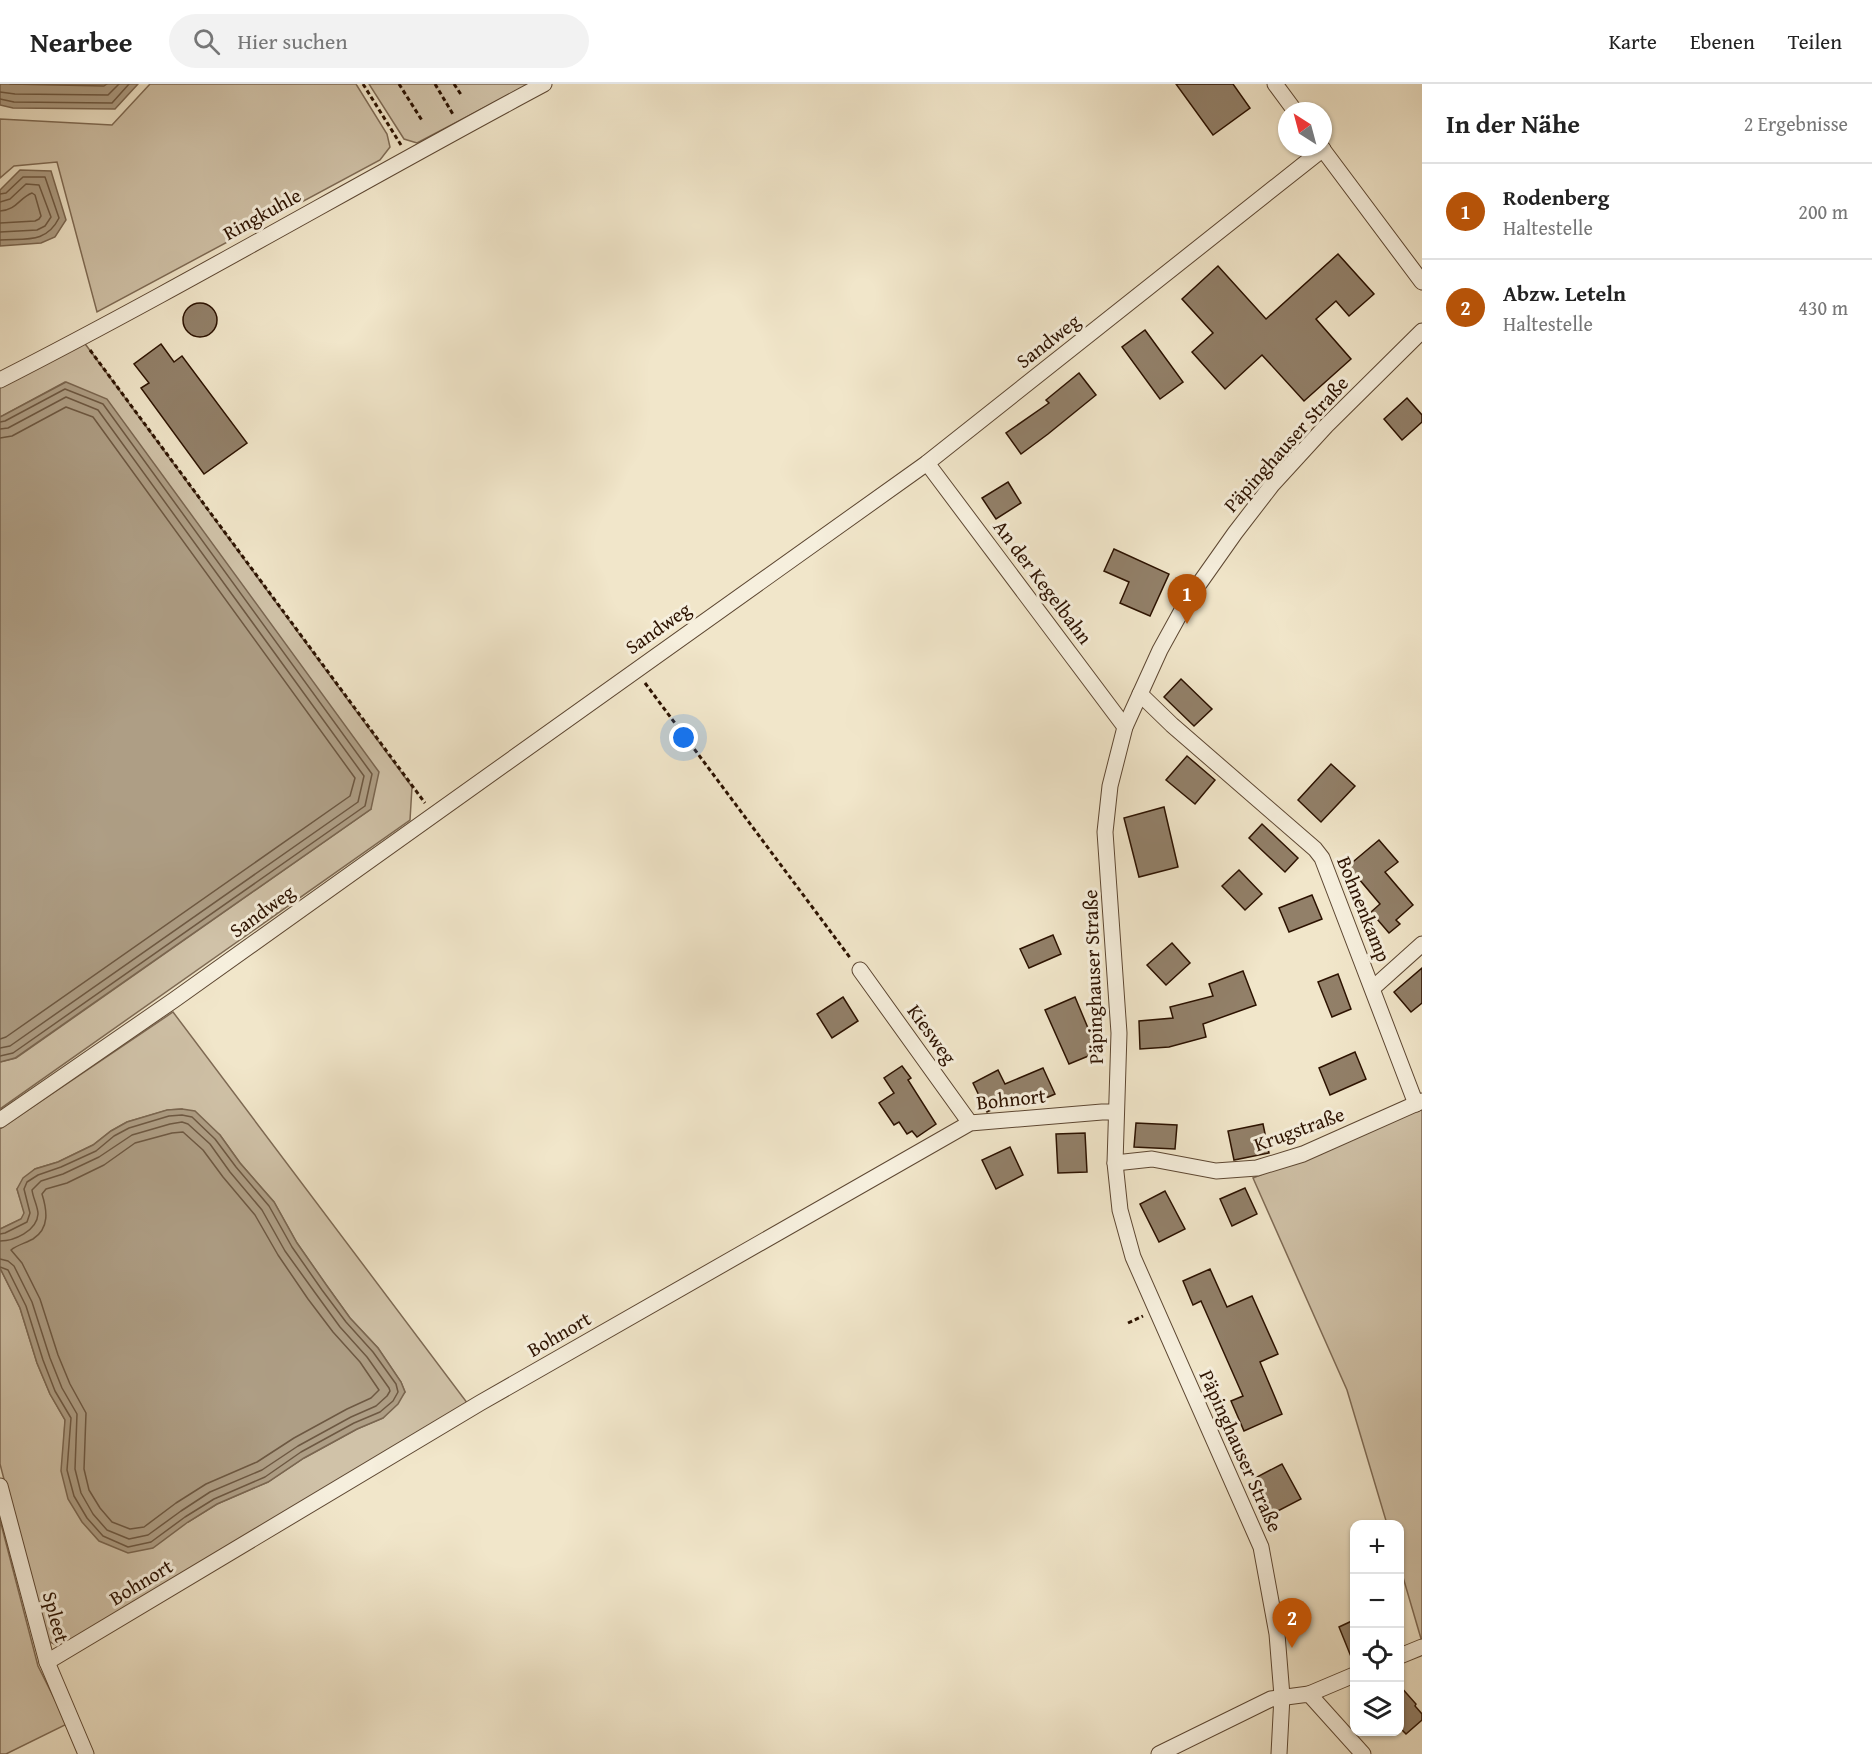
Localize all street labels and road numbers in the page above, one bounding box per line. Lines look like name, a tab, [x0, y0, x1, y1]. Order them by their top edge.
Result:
street label: Ringkuhle	[217, 180, 306, 247]
street label: Sandweg	[1010, 306, 1086, 375]
street label: Päpinghauser Straße	[1216, 369, 1355, 518]
street label: An der Kegelbahn	[987, 514, 1100, 650]
street label: Sandweg	[619, 594, 696, 661]
street label: Bohnenkamp	[1330, 852, 1399, 966]
street label: Sandweg	[223, 877, 300, 944]
street label: Päpinghauser Straße	[1075, 889, 1110, 1065]
street label: Kiesweg	[901, 998, 964, 1070]
street label: Bohnort	[975, 1080, 1047, 1117]
street label: Krugstraße	[1249, 1099, 1348, 1158]
street label: Bohnort	[521, 1304, 596, 1364]
street label: Päpinghauser Straße	[1193, 1365, 1290, 1537]
street label: Bohnort	[103, 1551, 178, 1612]
street label: Spleet	[36, 1588, 77, 1646]

